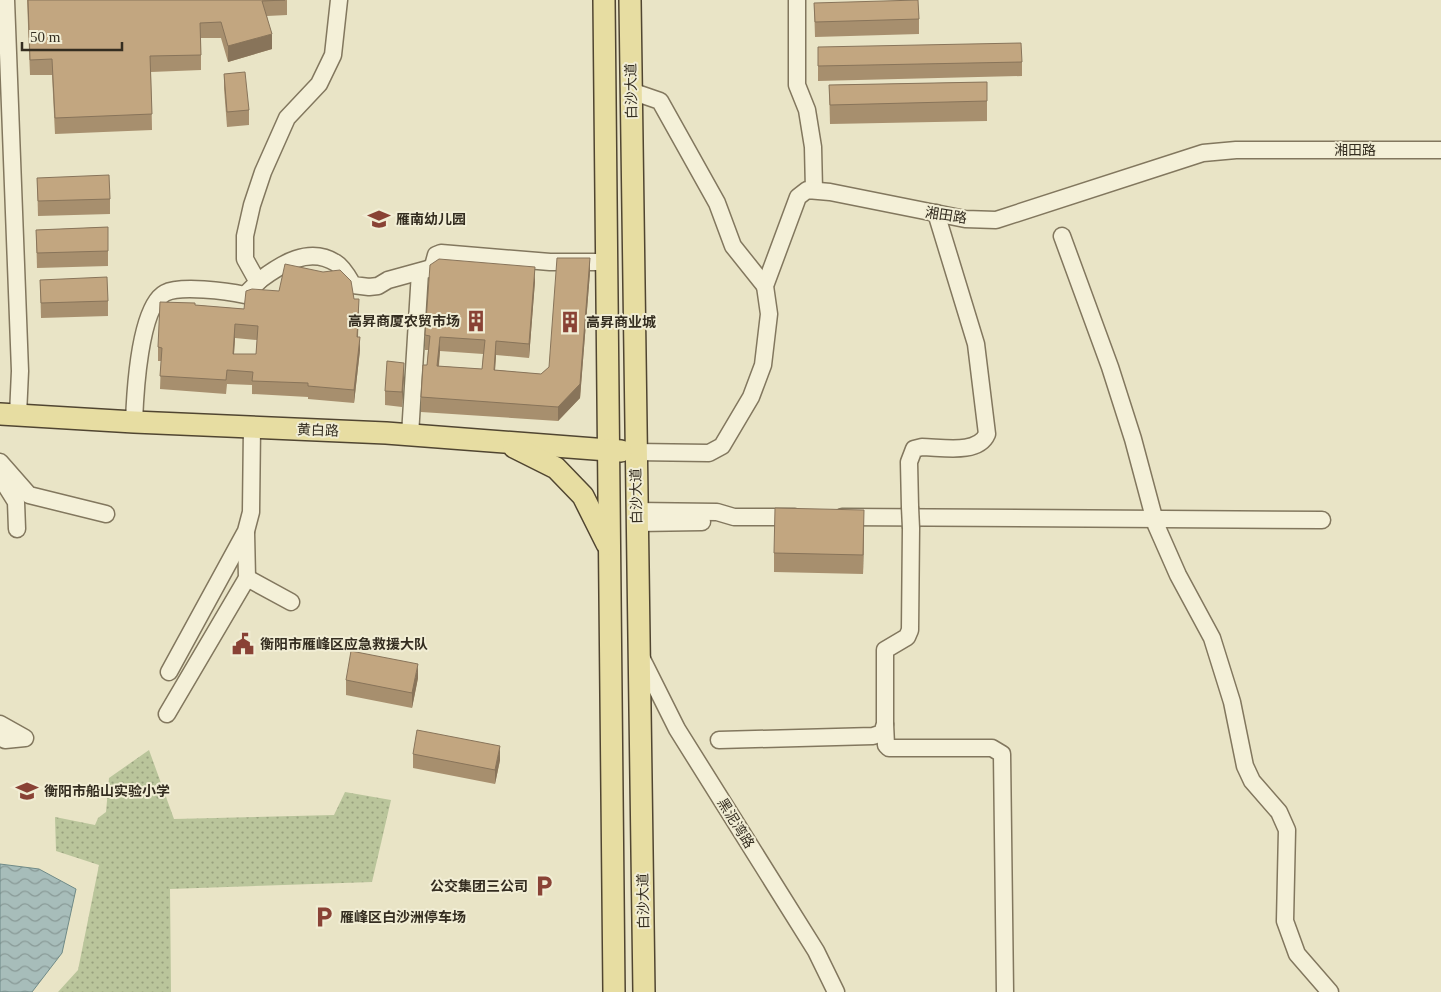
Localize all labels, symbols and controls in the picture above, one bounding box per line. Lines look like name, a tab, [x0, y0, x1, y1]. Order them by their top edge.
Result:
scale bar	[22, 20, 122, 52]
text: 50 m	[30, 29, 61, 45]
street label: 白沙大道	[624, 63, 639, 119]
street label: 湘田路	[1334, 143, 1376, 158]
street label: 湘田路	[924, 205, 968, 226]
school or university icon: 雁南幼儿园	[366, 206, 392, 232]
place label: 雁南幼儿园	[396, 212, 466, 227]
building icon: 高昇商厦农贸市场	[463, 308, 489, 334]
building icon: 高昇商业城	[557, 309, 583, 335]
place label: 高昇商厦农贸市场	[348, 313, 460, 329]
place label: 高昇商业城	[586, 314, 656, 330]
street label: 黄白路	[297, 422, 339, 439]
street label: 白沙大道	[629, 468, 644, 524]
public building icon: 衡阳市雁峰区应急救援大队	[230, 631, 256, 657]
place label: 衡阳市雁峰区应急救援大队	[260, 636, 428, 652]
school or university icon: 衡阳市船山实验小学	[14, 778, 40, 804]
place label: 衡阳市船山实验小学	[44, 783, 170, 799]
street label: 黑泥湾路	[714, 796, 757, 851]
parking icon: 公交集团三公司	[531, 873, 557, 899]
street label: 白沙大道	[636, 873, 651, 929]
place label: 公交集团三公司	[430, 879, 528, 894]
parking icon: 雁峰区白沙洲停车场	[311, 904, 337, 930]
place label: 雁峰区白沙洲停车场	[340, 909, 466, 925]

